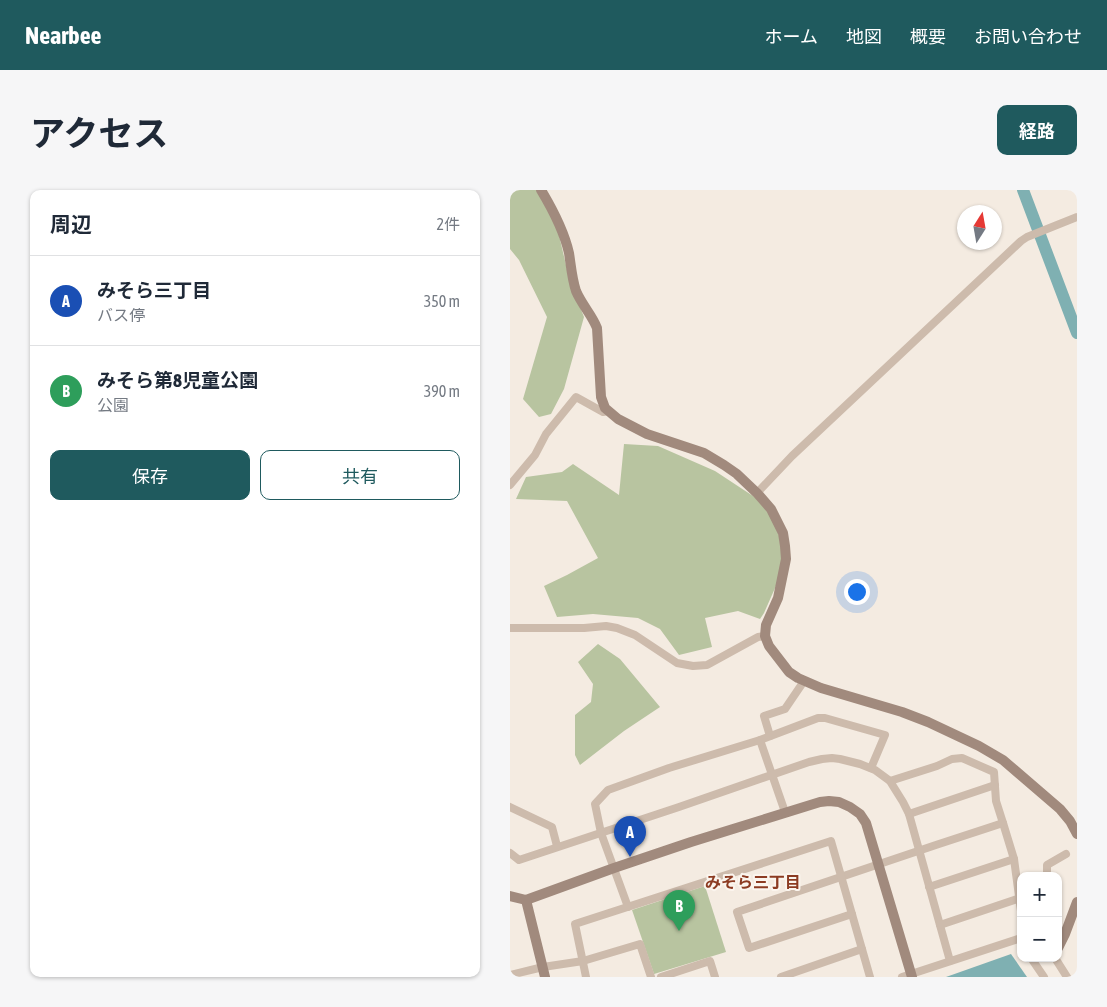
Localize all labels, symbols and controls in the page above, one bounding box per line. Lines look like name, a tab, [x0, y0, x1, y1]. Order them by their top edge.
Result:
text: Nearbee	[25, 22, 101, 49]
text: ホーム	[765, 26, 818, 47]
text: 地図	[846, 26, 882, 47]
text: 概要	[910, 26, 946, 47]
text: お問い合わせ	[974, 26, 1082, 47]
button: 経路	[997, 105, 1077, 155]
text: アクセス	[30, 113, 168, 153]
north arrow	[957, 205, 1002, 250]
text: 周辺	[50, 212, 92, 236]
text: 2件	[436, 215, 460, 233]
text: みそら三丁目	[97, 279, 211, 301]
text: A	[62, 292, 70, 310]
text: 350 m	[424, 292, 460, 310]
text: バス停	[97, 306, 145, 324]
text: みそら第8児童公園	[97, 369, 258, 391]
text: B	[62, 382, 70, 400]
text: 390 m	[424, 382, 460, 400]
text: 公園	[97, 396, 129, 414]
button: 保存	[50, 450, 250, 500]
button: 共有	[260, 450, 460, 500]
your location	[844, 579, 870, 605]
pin: A	[614, 816, 646, 857]
map controls	[1017, 872, 1062, 962]
button: +	[1017, 872, 1062, 917]
district label: みそら三丁目	[705, 873, 801, 891]
pin: B	[663, 890, 695, 931]
button: −	[1017, 917, 1062, 962]

